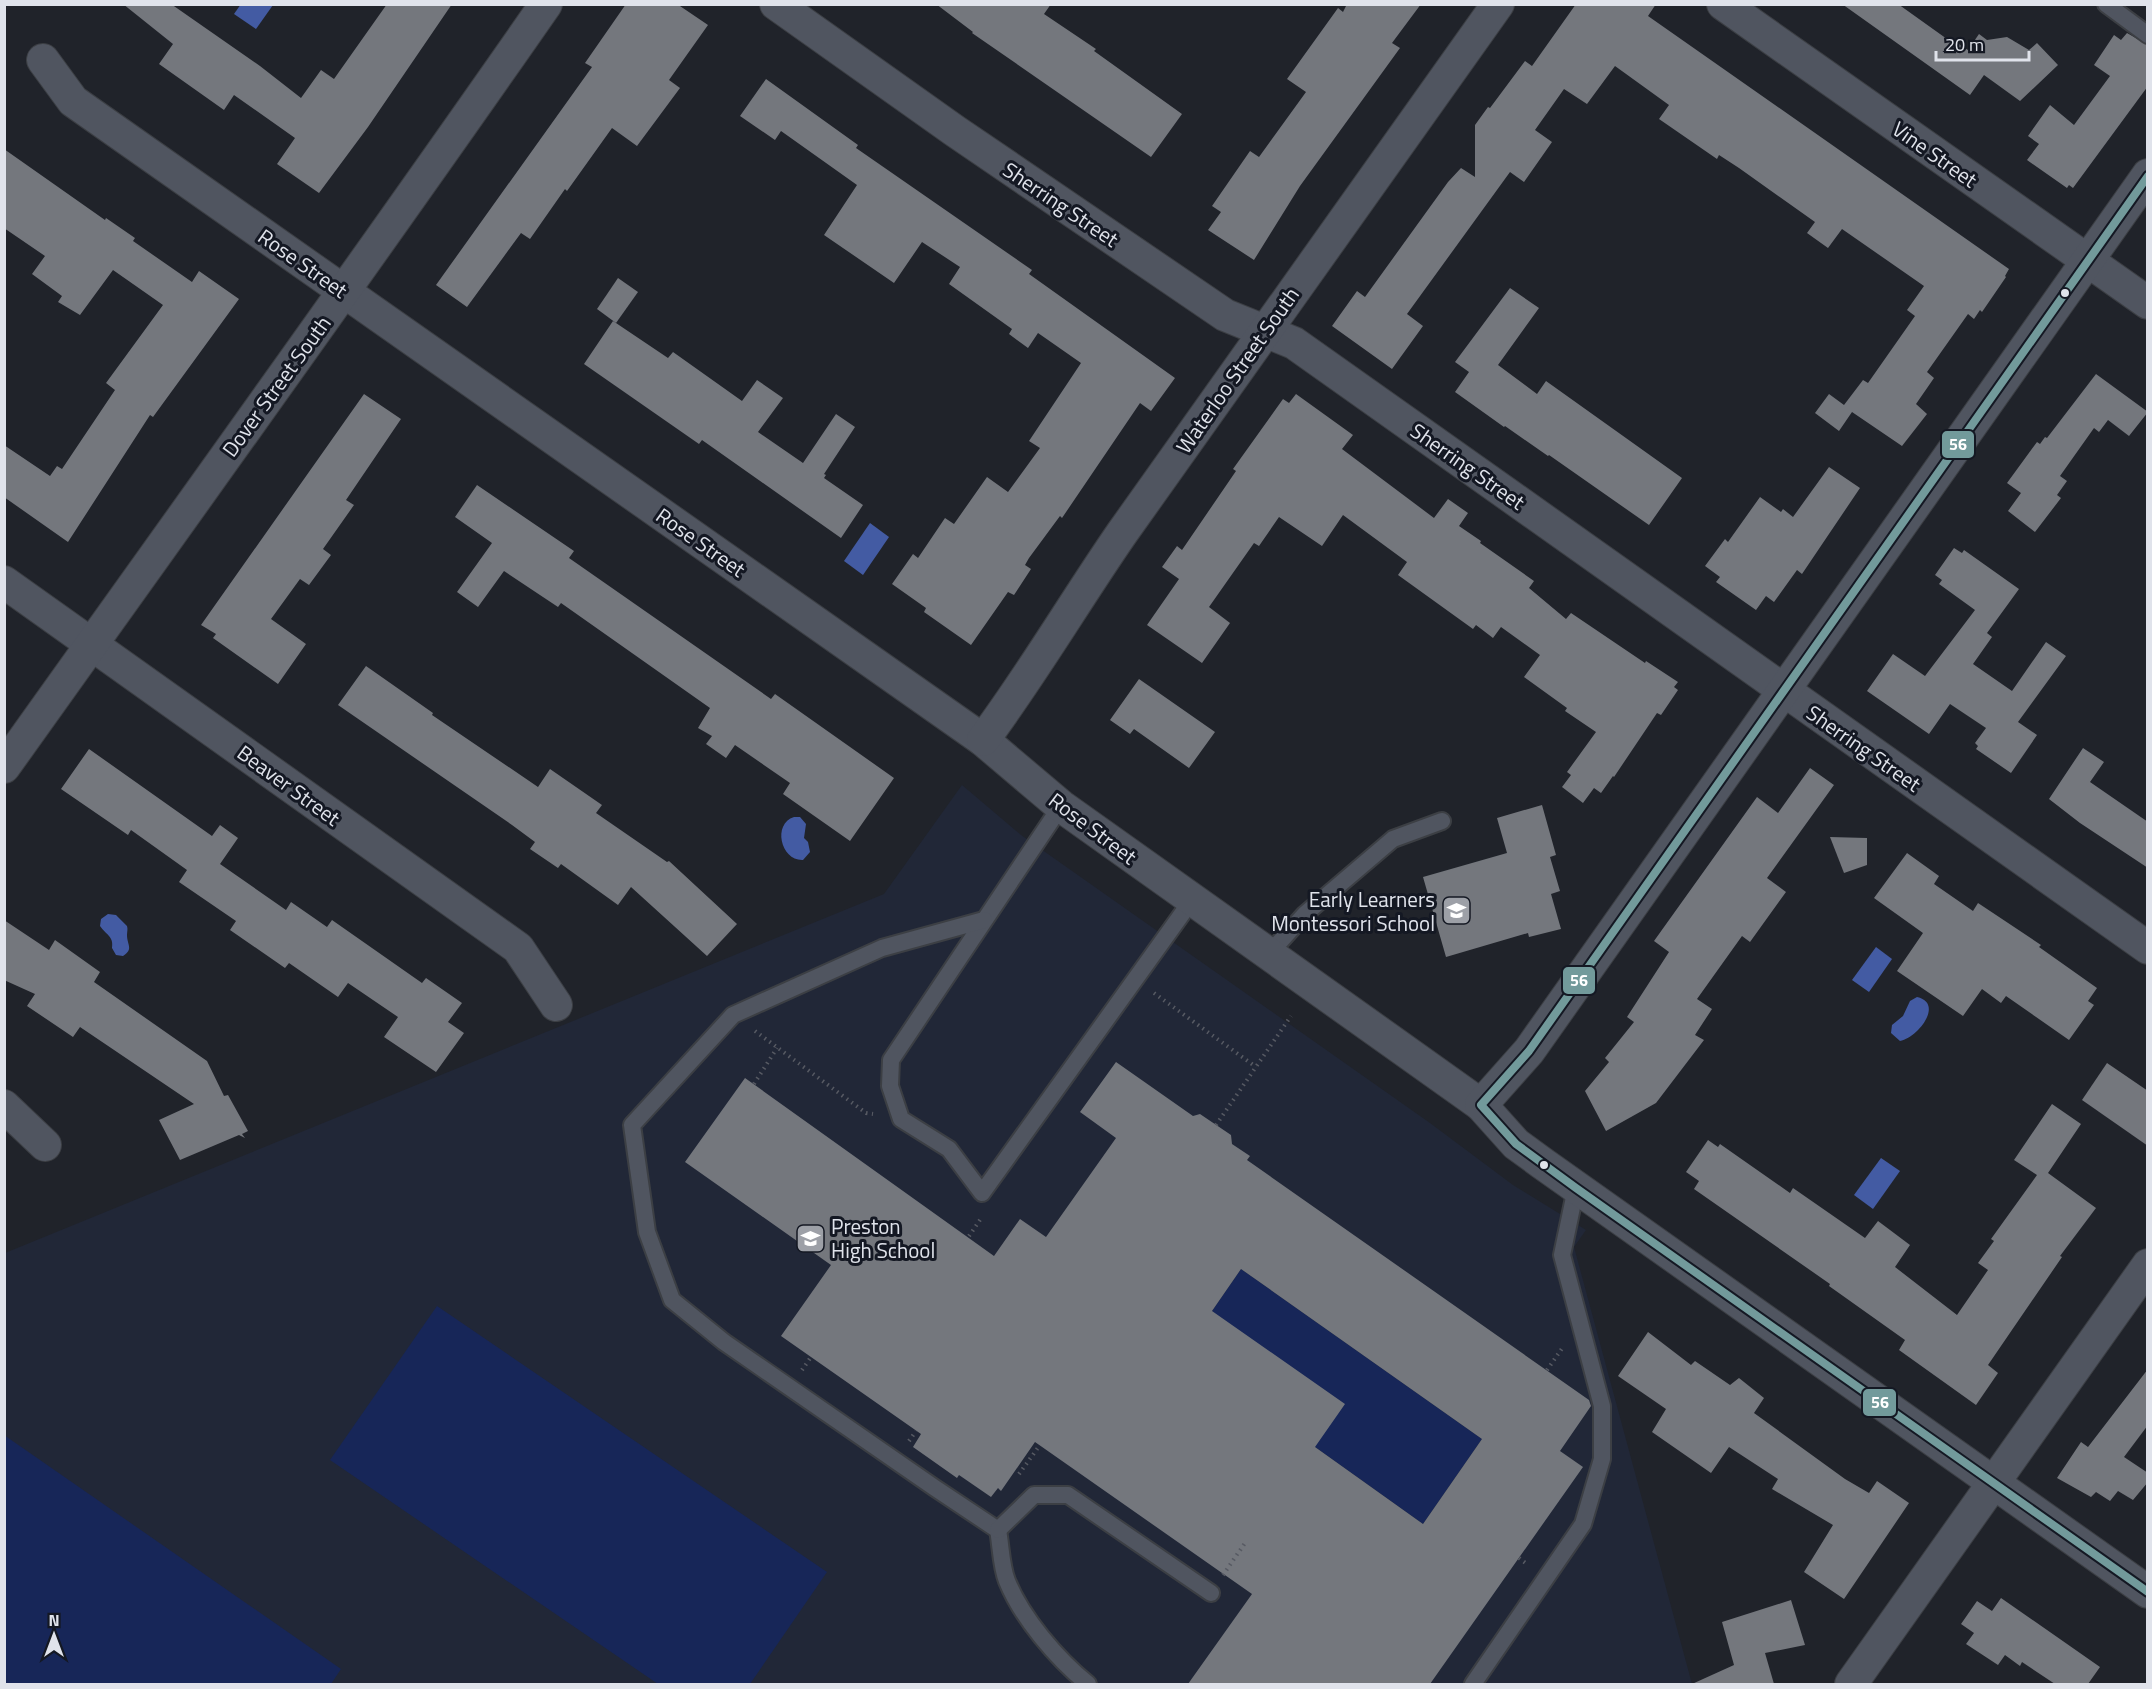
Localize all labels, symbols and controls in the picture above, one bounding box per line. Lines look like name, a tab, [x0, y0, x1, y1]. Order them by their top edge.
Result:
scale bar	[1936, 24, 2029, 62]
text: 20 m	[1945, 31, 1984, 58]
street label: Vine Street	[1886, 113, 1985, 195]
street label: Sherring Street	[997, 153, 1126, 255]
street label: Rose Street	[252, 220, 355, 306]
street label: Waterloo Street South	[1167, 280, 1307, 460]
unlabelled marker	[2059, 287, 2071, 299]
street label: Dover Street South	[214, 309, 338, 463]
street label: Sherring Street	[1404, 415, 1532, 518]
line badge: 56	[1941, 430, 1975, 459]
text: 56	[1949, 432, 1967, 456]
street label: Rose Street	[650, 499, 753, 585]
street label: Sherring Street	[1800, 697, 1928, 800]
street label: Beaver Street	[231, 737, 348, 834]
street label: Rose Street	[1042, 784, 1144, 872]
place label: Early Learners Montessori School	[1271, 883, 1435, 939]
school or university icon: Early Learners Montessori School	[1440, 895, 1472, 927]
line badge: 56	[1562, 966, 1596, 995]
text: 56	[1570, 968, 1588, 992]
unlabelled marker	[1538, 1159, 1550, 1171]
place label: Preston High School	[831, 1210, 935, 1266]
school or university icon: Preston High School	[794, 1222, 826, 1254]
line badge: 56	[1862, 1388, 1897, 1417]
text: 56	[1871, 1390, 1889, 1414]
north arrow	[24, 1605, 84, 1665]
text: N	[48, 1608, 60, 1632]

